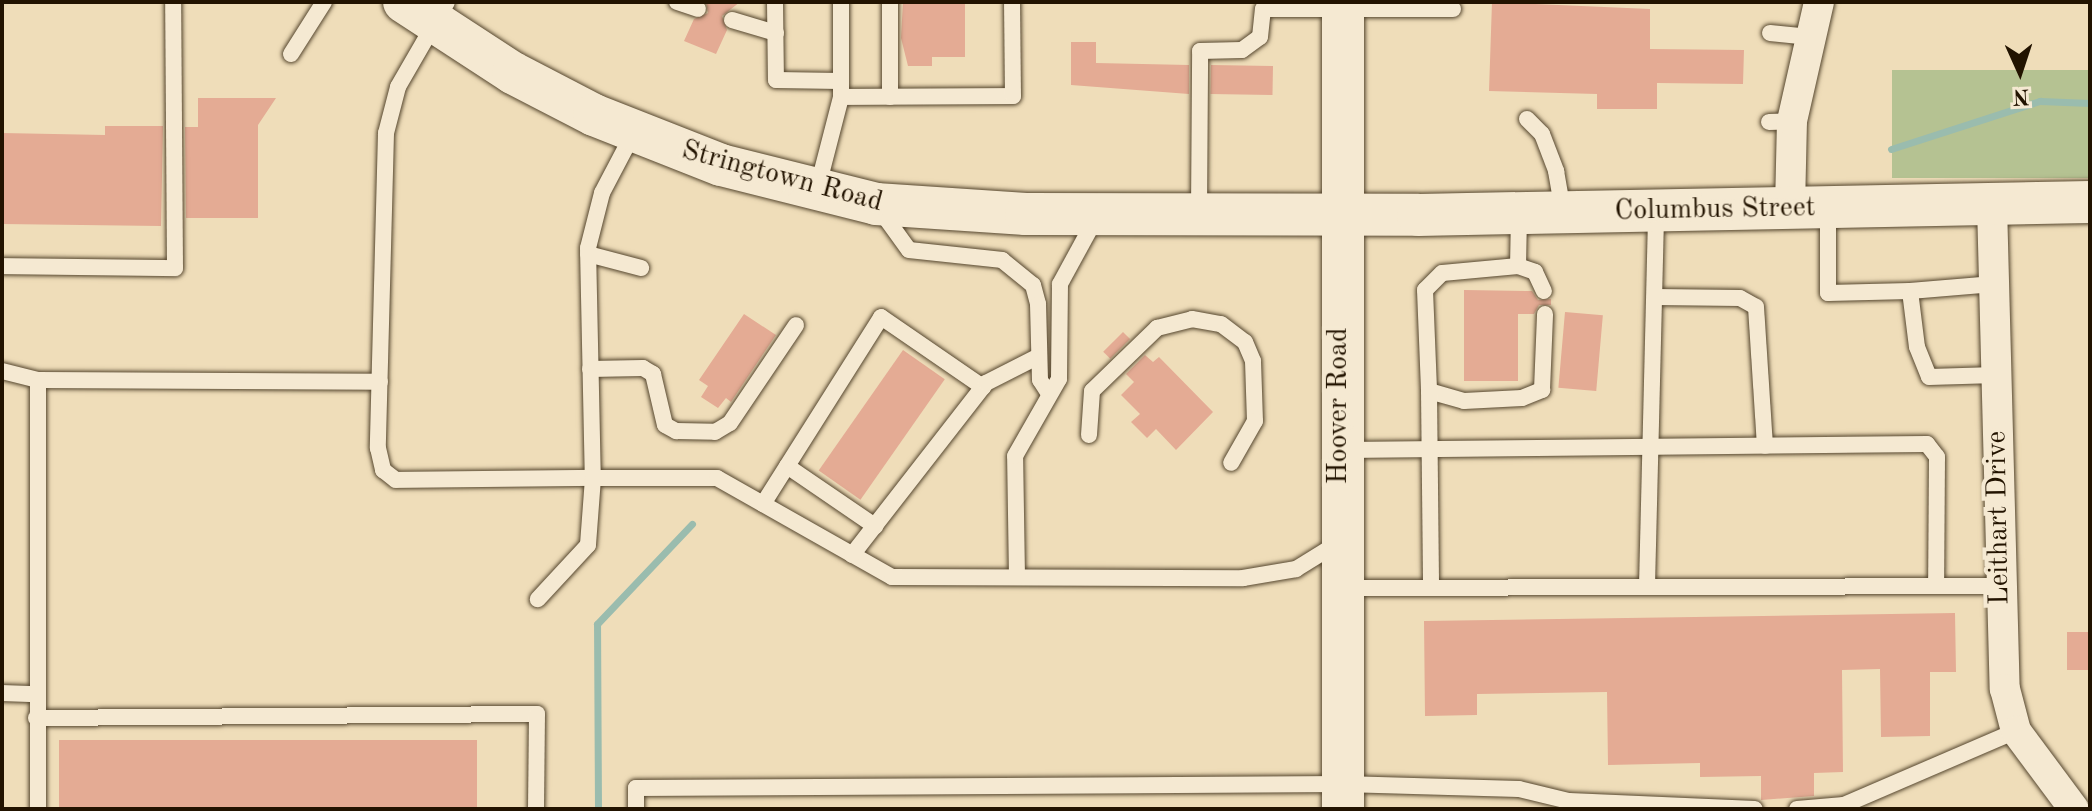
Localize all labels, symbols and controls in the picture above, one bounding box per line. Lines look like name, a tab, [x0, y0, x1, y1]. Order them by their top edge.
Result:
north arrow	[1980, 32, 2060, 112]
text: N	[2012, 85, 2030, 107]
street label: Stringtown Road	[678, 134, 886, 220]
street label: Columbus Street	[1614, 191, 1816, 229]
street label: Hoover Road	[1322, 328, 1356, 484]
street label: Leithart Drive	[1981, 431, 2017, 605]

